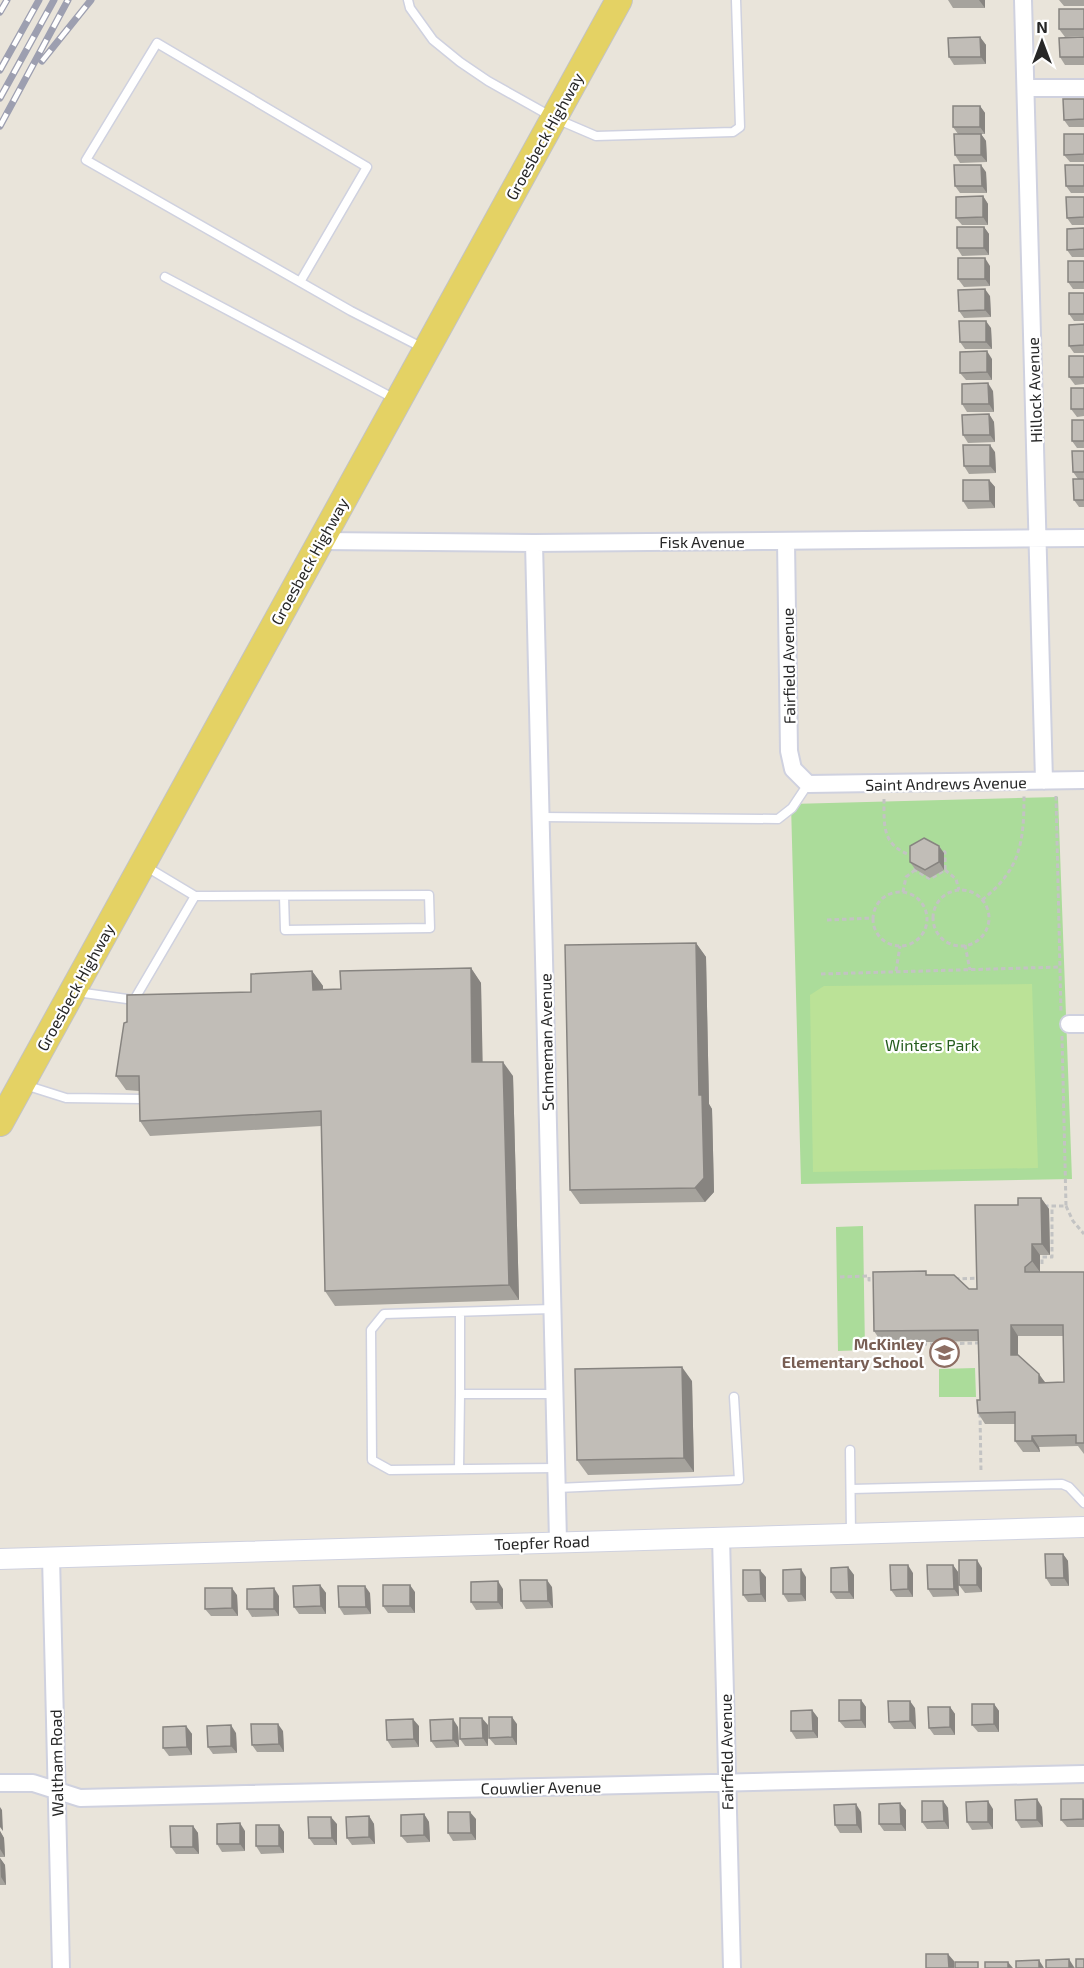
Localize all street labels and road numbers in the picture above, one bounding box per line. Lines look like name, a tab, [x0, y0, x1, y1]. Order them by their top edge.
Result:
street label: Groesbeck Highway	[501, 69, 587, 203]
street label: Hillock Avenue	[1023, 337, 1045, 443]
street label: Groesbeck Highway	[266, 494, 352, 628]
street label: Fisk Avenue	[659, 532, 745, 551]
street label: Fairfield Avenue	[777, 608, 799, 724]
street label: Saint Andrews Avenue	[865, 772, 1027, 794]
street label: Groesbeck Highway	[32, 920, 118, 1054]
street label: Schmeman Avenue	[535, 973, 557, 1111]
street label: Toepfer Road	[494, 1531, 590, 1553]
street label: Fairfield Avenue	[715, 1694, 737, 1810]
street label: Waltham Road	[46, 1709, 66, 1817]
street label: Couwlier Avenue	[480, 1776, 602, 1798]

